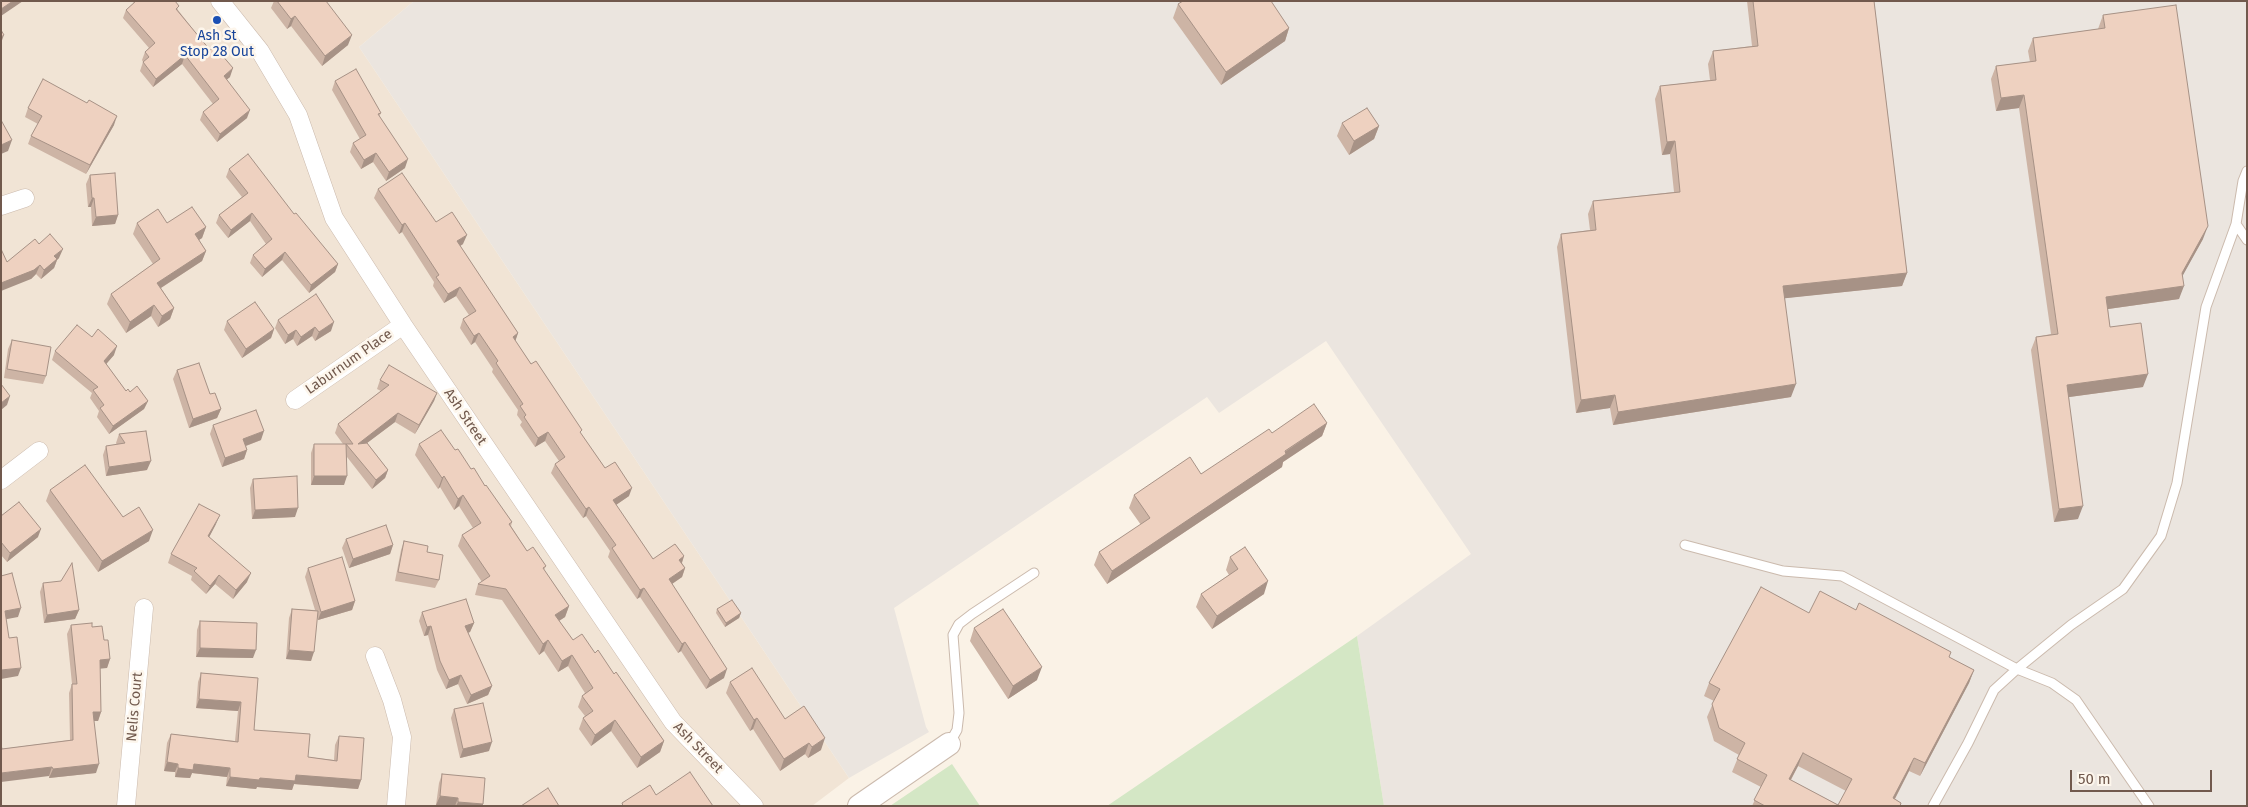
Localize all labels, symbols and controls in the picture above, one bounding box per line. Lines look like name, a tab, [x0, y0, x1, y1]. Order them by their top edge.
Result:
marker: Ash St Stop 28 Out	[211, 14, 223, 26]
place label: Ash St Stop 28 Out	[180, 28, 254, 60]
street label: Laburnum Place	[302, 326, 396, 398]
street label: Ash Street	[440, 386, 490, 448]
street label: Nelis Court	[124, 671, 146, 743]
street label: Ash Street	[670, 719, 726, 777]
scale bar	[2073, 760, 2216, 792]
text: 50 m	[2078, 770, 2111, 788]

